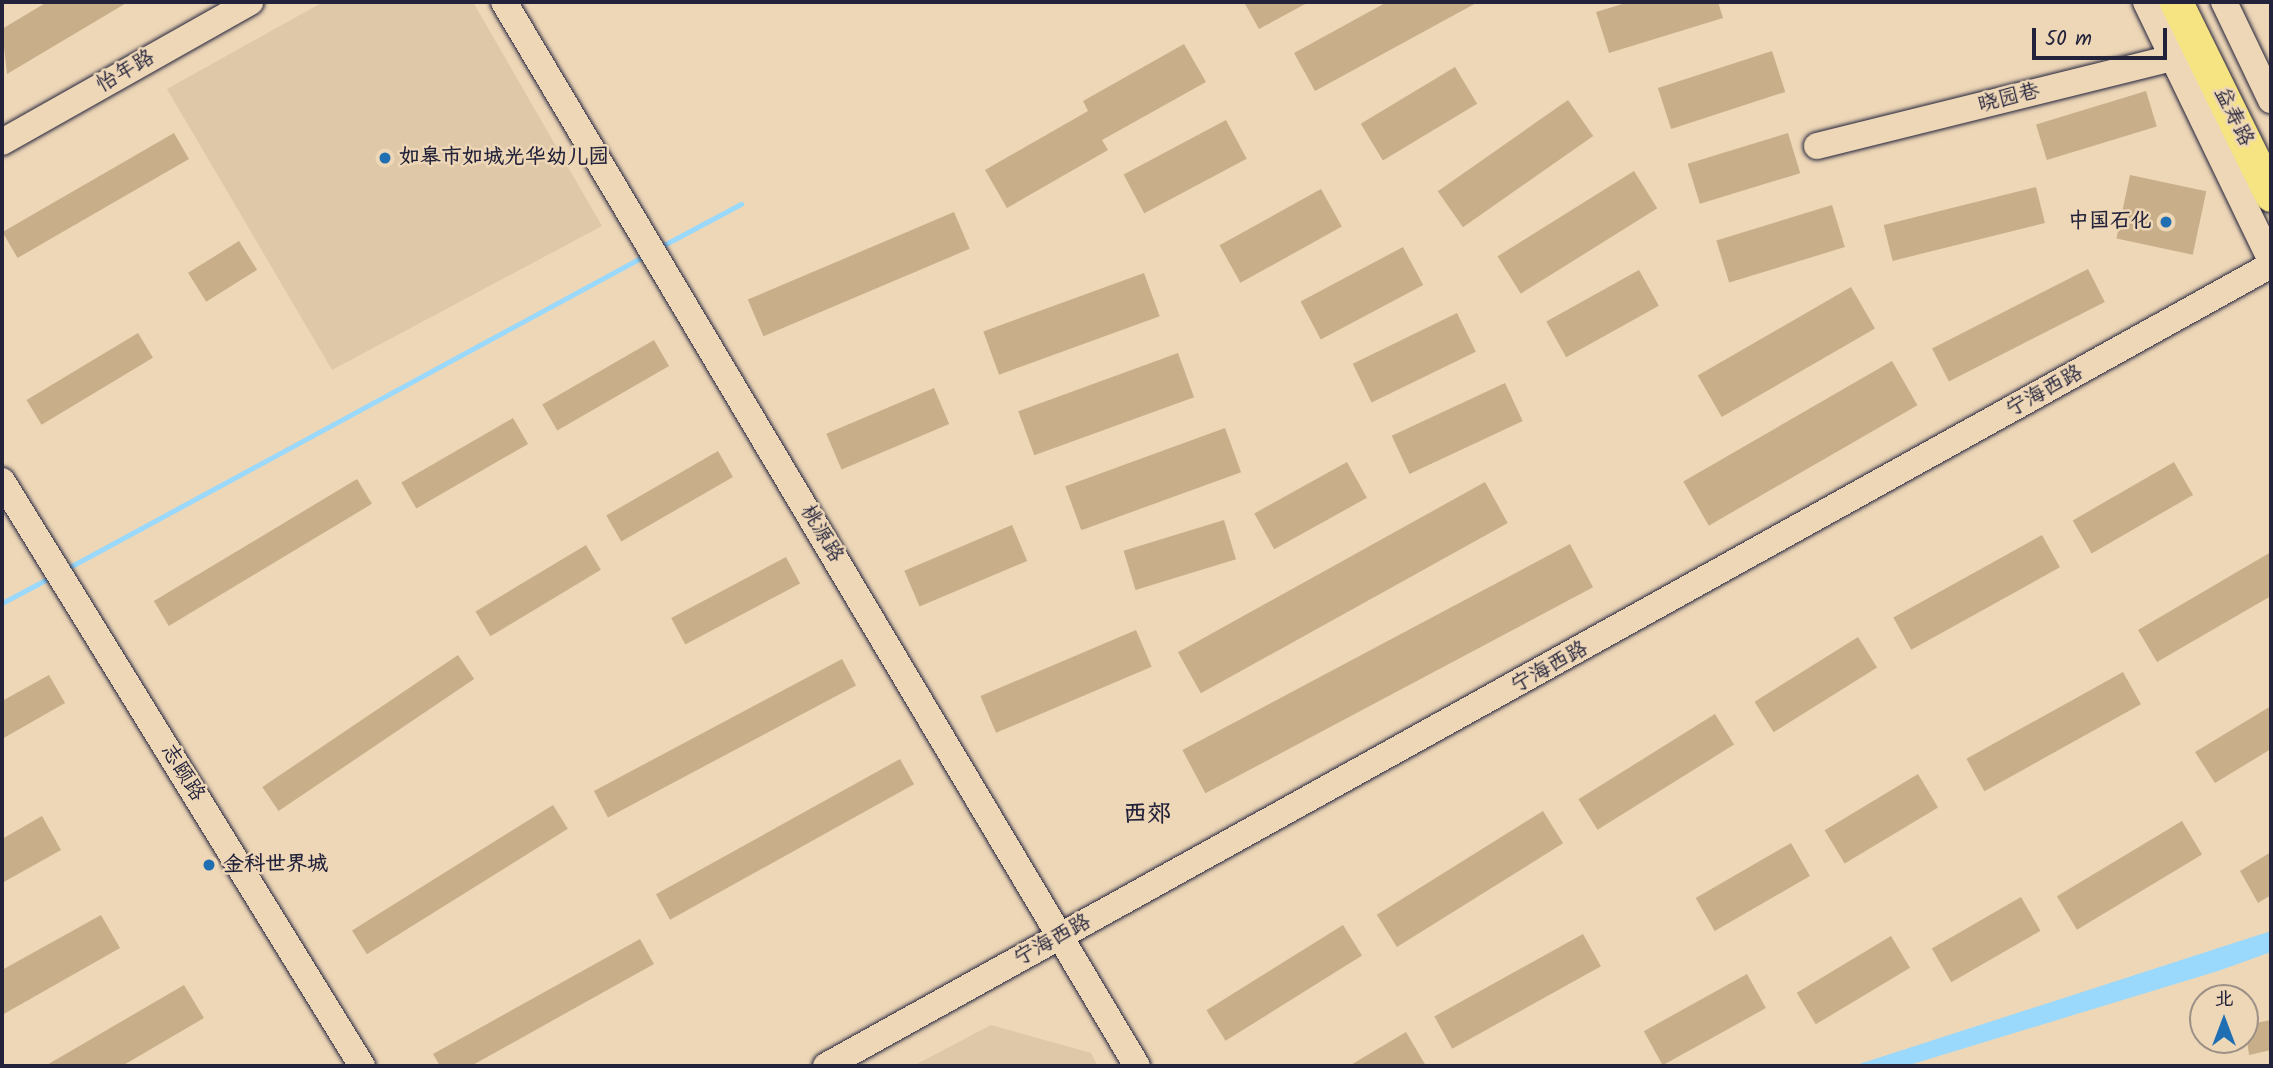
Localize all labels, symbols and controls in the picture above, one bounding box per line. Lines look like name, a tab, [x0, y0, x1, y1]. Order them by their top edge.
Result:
scale bar	[2035, 14, 2170, 58]
text: 50 m	[2045, 23, 2092, 56]
street label: 怡年路	[92, 45, 160, 99]
street label: 晓园巷	[1975, 79, 2043, 119]
street label: 益寿路	[2208, 83, 2258, 151]
place label: 如皋市如城光华幼儿园	[399, 145, 609, 171]
marker: 如皋市如城光华幼儿园	[377, 150, 393, 166]
place label: 中国石化	[2068, 209, 2152, 235]
marker: 中国石化	[2158, 214, 2174, 230]
street label: 宁海西路	[2002, 361, 2088, 423]
street label: 桃源路	[794, 501, 848, 567]
street label: 宁海西路	[1507, 637, 1593, 699]
street label: 志颐路	[155, 740, 209, 806]
district label: 西郊	[1123, 801, 1171, 829]
place label: 金科世界城	[223, 852, 328, 878]
marker: 金科世界城	[201, 857, 217, 873]
street label: 宁海西路	[1010, 910, 1096, 972]
north arrow	[2189, 984, 2259, 1054]
text: 北	[2214, 985, 2234, 1015]

